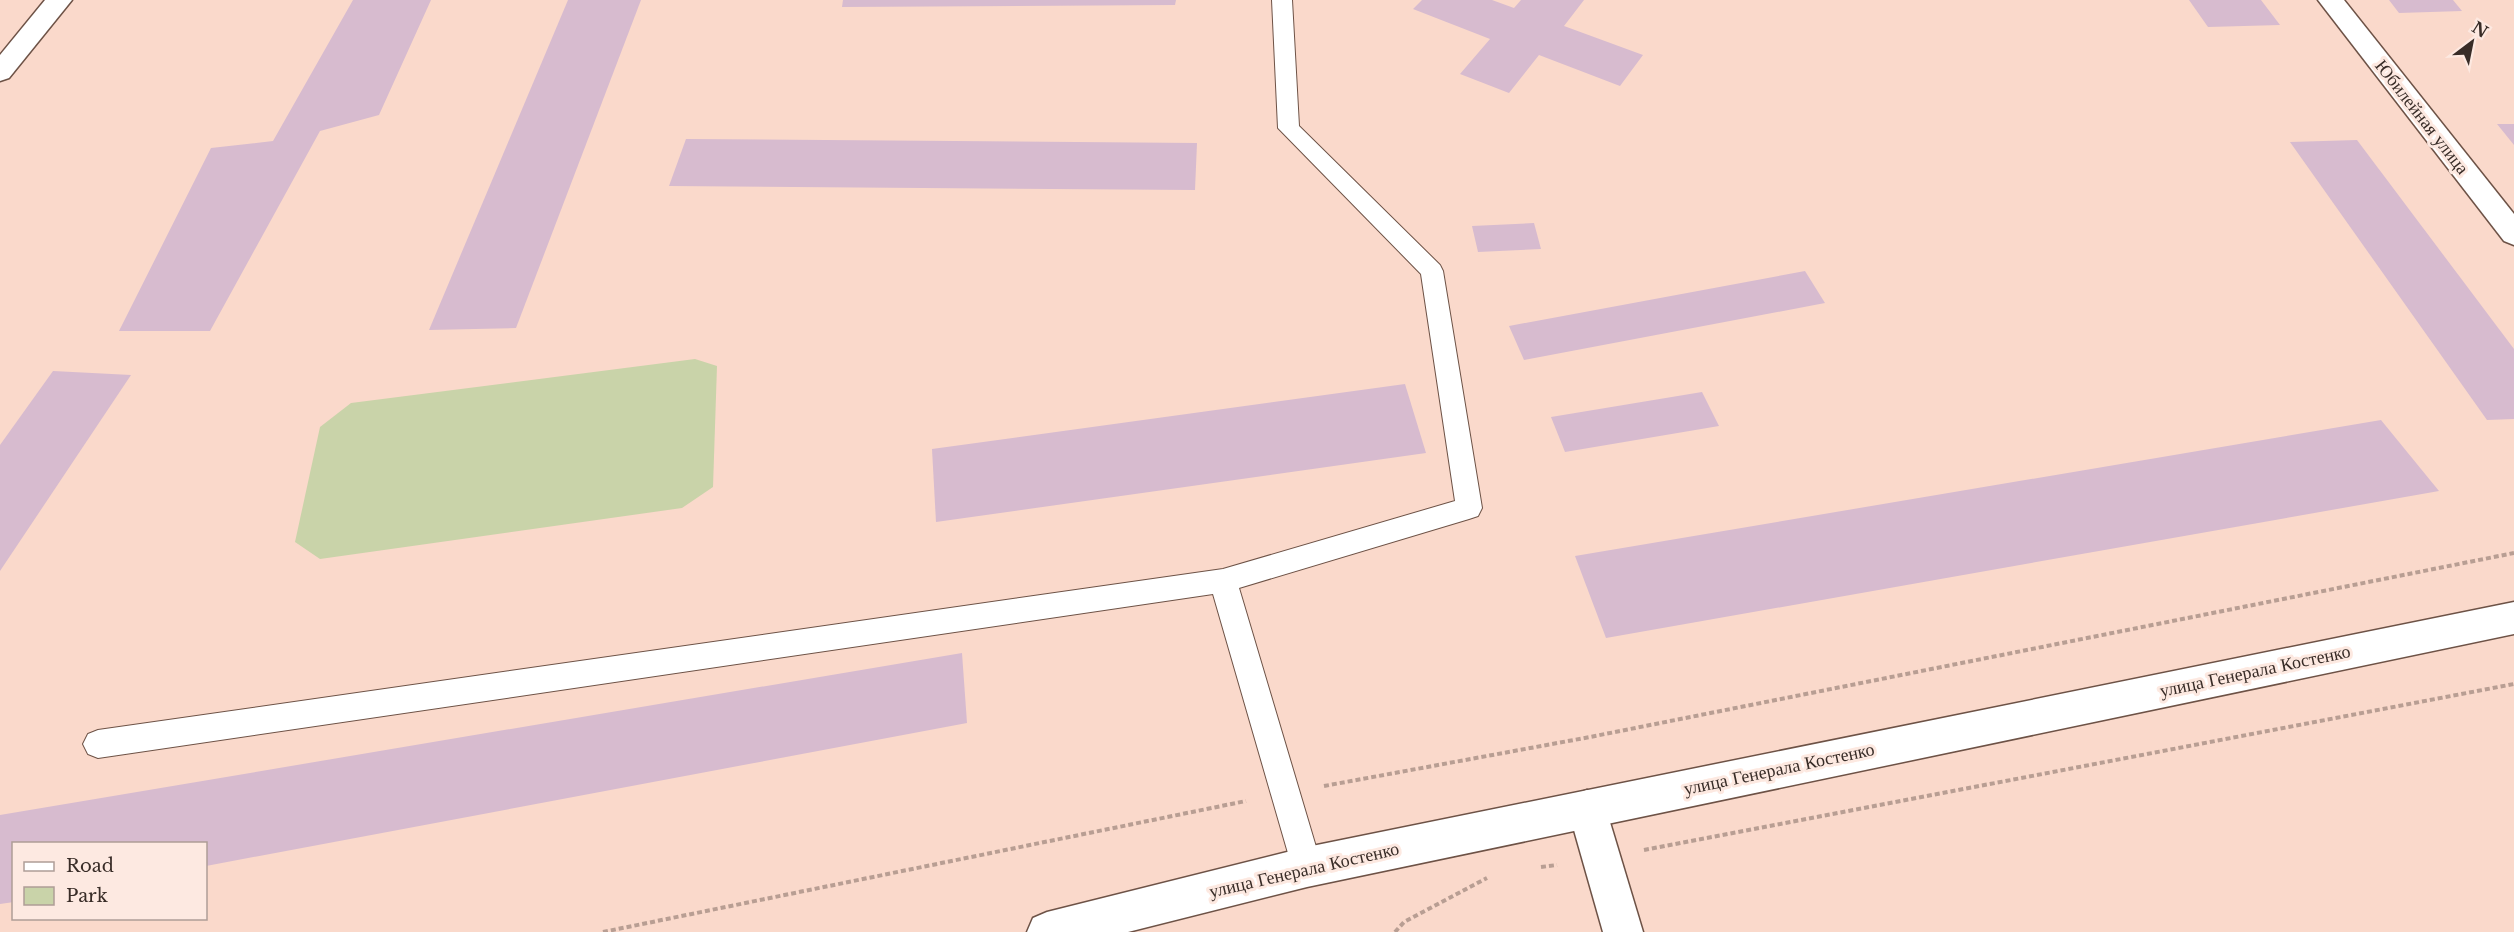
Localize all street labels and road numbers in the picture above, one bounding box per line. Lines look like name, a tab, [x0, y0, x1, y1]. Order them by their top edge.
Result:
street label: Юбилейная улица	[2370, 55, 2474, 179]
street label: улица Генерала Костенко	[2158, 640, 2352, 702]
street label: улица Генерала Костенко	[1682, 738, 1876, 800]
street label: улица Генерала Костенко	[1207, 837, 1401, 903]

